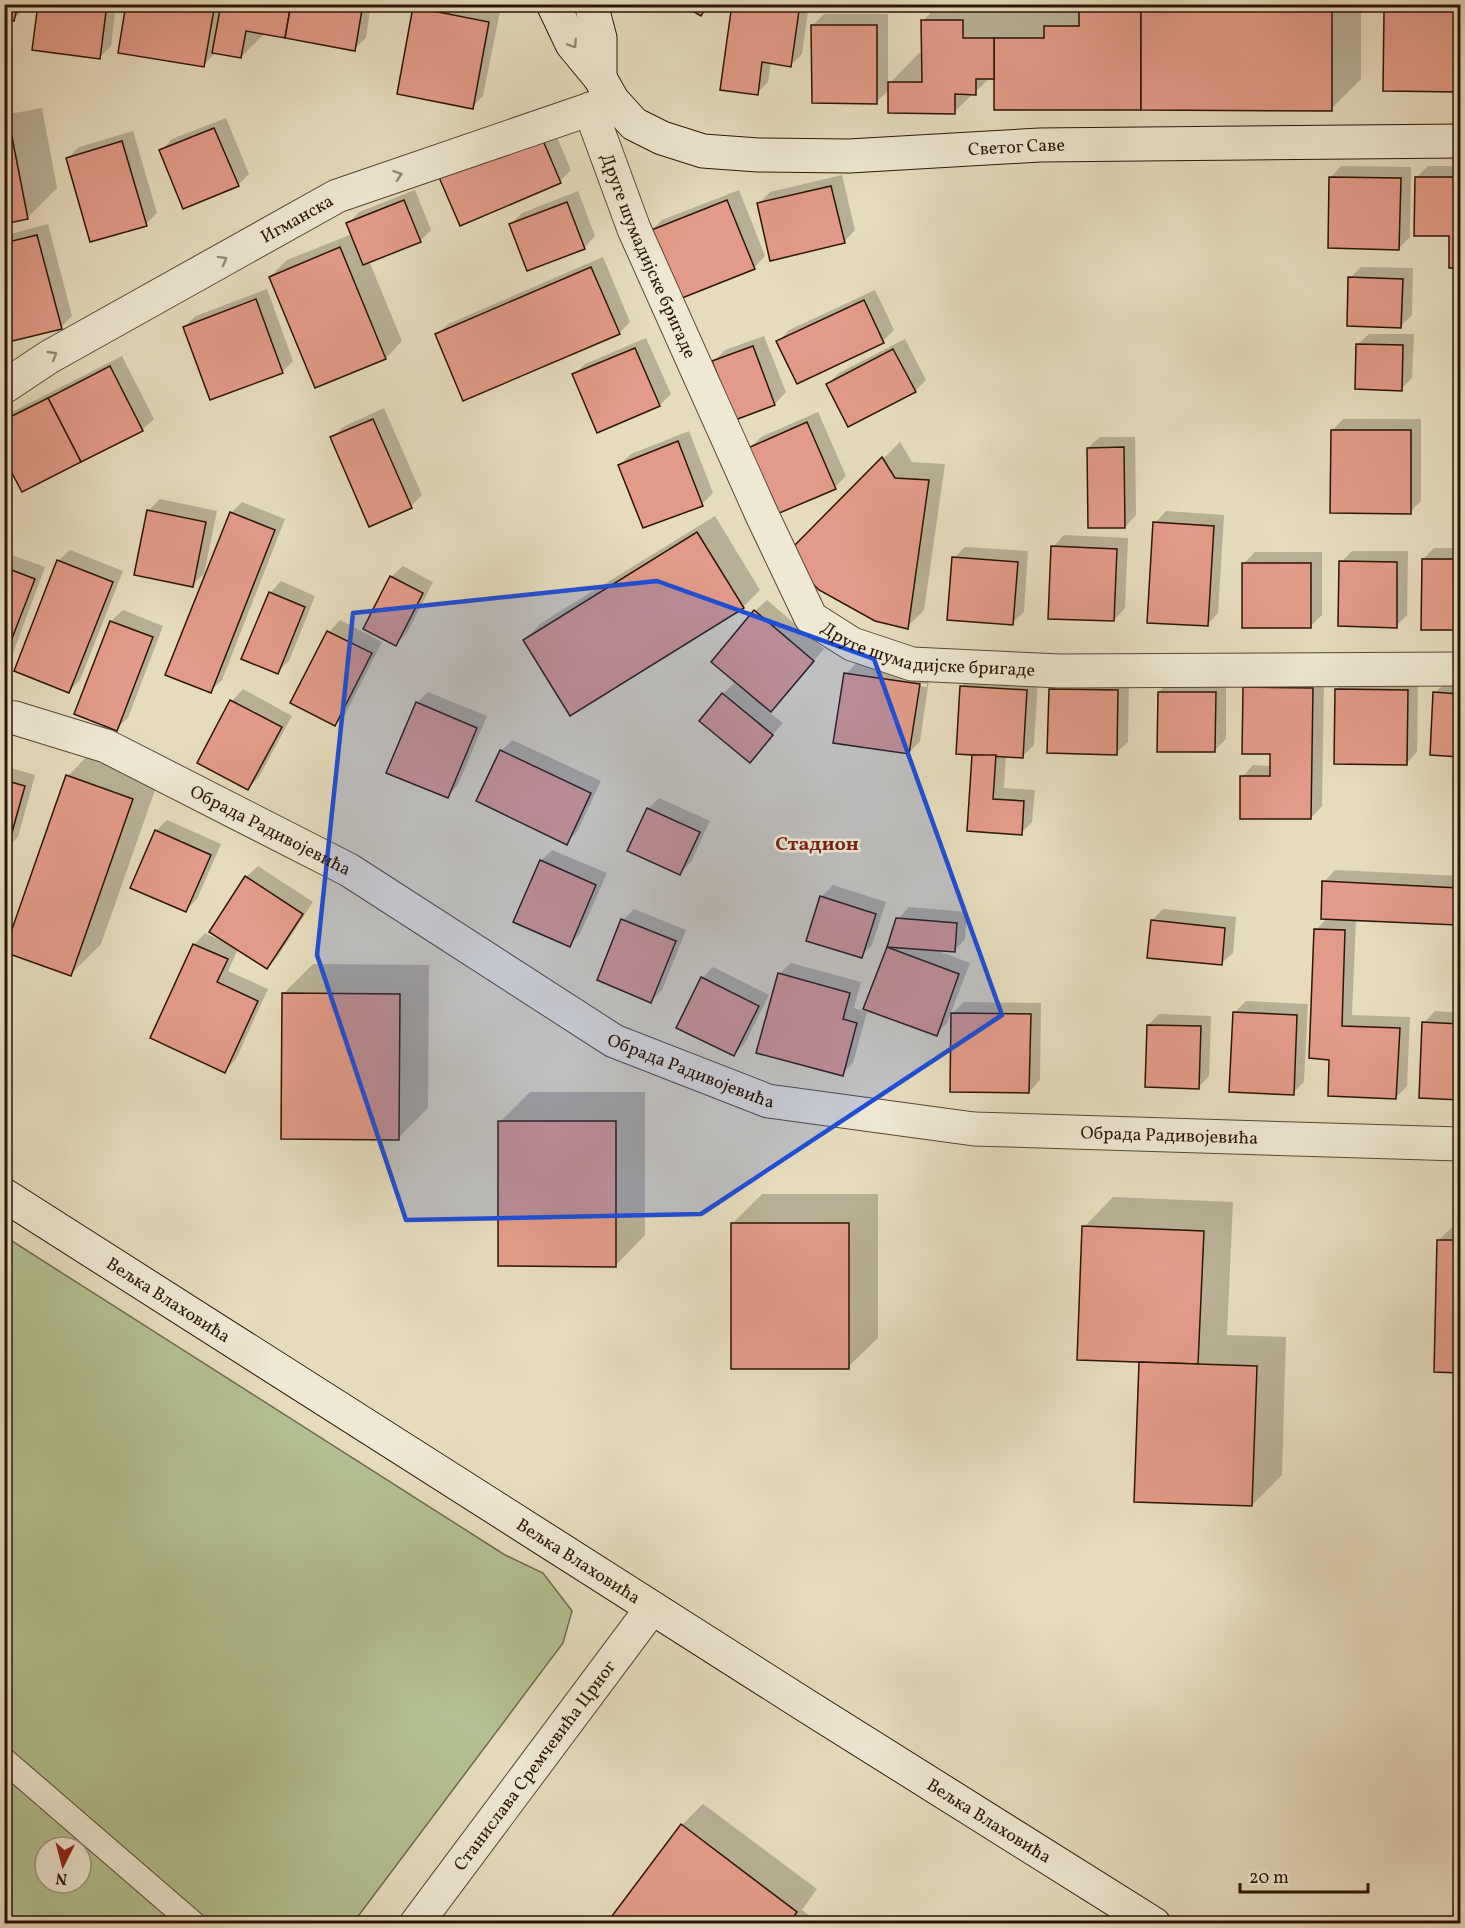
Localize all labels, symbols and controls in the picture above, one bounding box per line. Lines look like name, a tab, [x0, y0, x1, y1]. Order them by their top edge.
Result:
one-way arrow	[566, 38, 578, 48]
street label: Светог Саве	[967, 134, 1065, 163]
street label: Друге шумадијске бригаде	[593, 150, 701, 363]
one-way arrow	[392, 170, 403, 182]
street label: Игманска	[257, 189, 339, 250]
one-way arrow	[217, 255, 228, 267]
one-way arrow	[47, 350, 57, 362]
street label: Друге шумадијске бригаде	[816, 616, 1036, 684]
street label: Обрада Радивојевића	[185, 780, 355, 883]
district label: Стадион	[775, 831, 859, 859]
street label: Обрада Радивојевића	[603, 1028, 776, 1116]
street label: Обрада Радивојевића	[1080, 1121, 1258, 1152]
street label: Вељка Влаховића	[101, 1252, 235, 1350]
street label: Вељка Влаховића	[511, 1513, 645, 1611]
street label: Станислава Сремчевића Црног	[449, 1656, 623, 1877]
street label: Вељка Влаховића	[921, 1773, 1056, 1870]
north arrow	[33, 1835, 93, 1895]
scale bar	[1240, 1856, 1368, 1894]
text: N	[54, 1866, 69, 1889]
text: 20 m	[1249, 1866, 1289, 1891]

